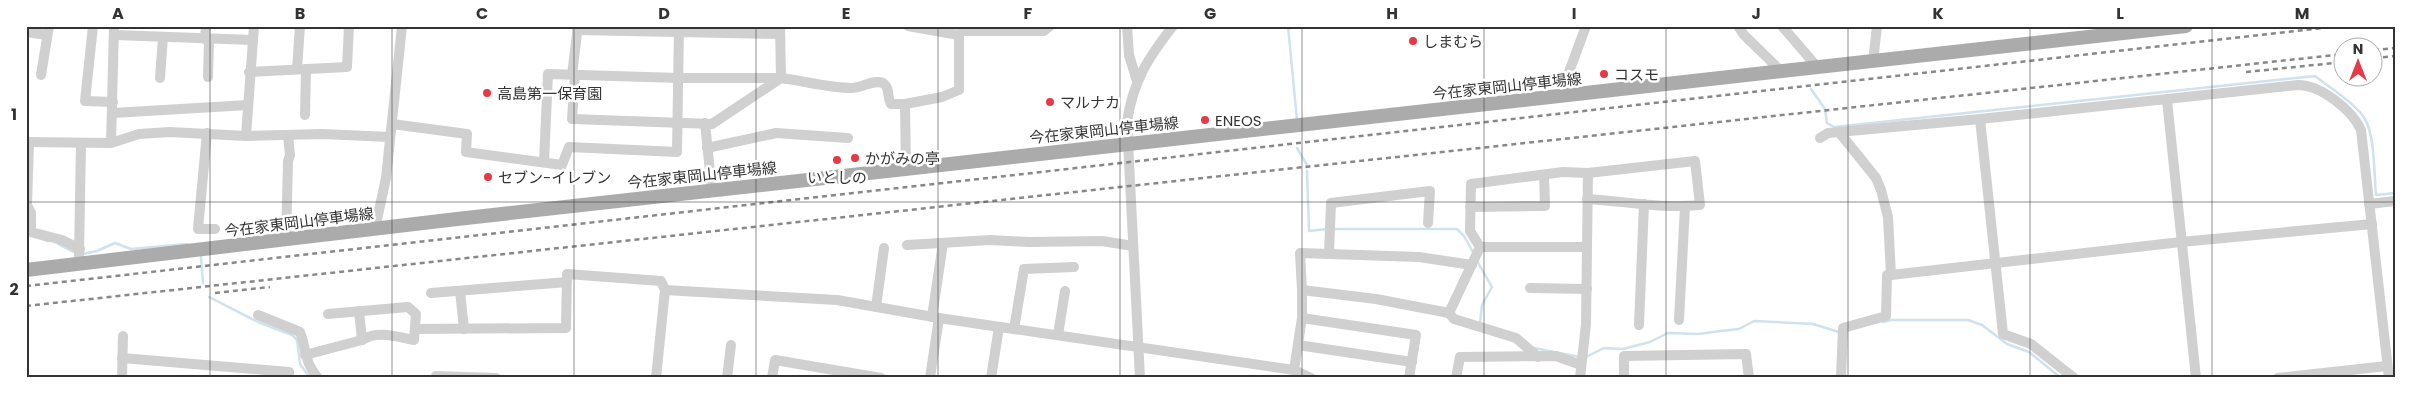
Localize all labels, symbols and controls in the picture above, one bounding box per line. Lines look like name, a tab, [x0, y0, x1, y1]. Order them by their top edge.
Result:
text: A	[112, 2, 124, 25]
text: B	[295, 2, 305, 25]
text: C	[476, 2, 488, 25]
text: D	[658, 2, 670, 25]
text: E	[842, 2, 850, 25]
text: F	[1024, 2, 1033, 25]
text: G	[1204, 2, 1216, 25]
text: H	[1386, 2, 1398, 25]
text: I	[1572, 2, 1576, 25]
text: J	[1751, 2, 1761, 25]
text: K	[1932, 2, 1944, 25]
text: L	[2116, 2, 2124, 25]
text: M	[2295, 2, 2309, 25]
place label: しまむら	[1423, 31, 1483, 52]
marker: しまむら	[1407, 35, 1419, 47]
north arrow	[2334, 38, 2384, 88]
text: N	[2353, 39, 2363, 59]
place label: コスモ	[1614, 64, 1659, 85]
street label: 今在家東岡山停車場線	[1431, 68, 1583, 104]
marker: コスモ	[1598, 68, 1610, 80]
place label: 高島第一保育園	[497, 83, 602, 104]
marker: 高島第一保育園	[481, 87, 493, 99]
place label: マルナカ	[1060, 92, 1120, 113]
marker: マルナカ	[1044, 96, 1056, 108]
text: 1	[11, 103, 17, 126]
place label: ENEOS	[1215, 110, 1262, 131]
street label: 今在家東岡山停車場線	[1028, 112, 1180, 148]
marker: ENEOS	[1199, 114, 1211, 126]
place label: かがみの亭	[865, 148, 940, 169]
marker: かがみの亭	[849, 152, 861, 164]
marker: いとしの	[831, 154, 843, 166]
street label: 今在家東岡山停車場線	[626, 157, 778, 193]
place label: セブン-イレブン	[498, 167, 611, 188]
place label: いとしの	[807, 167, 867, 188]
marker: セブン-イレブン	[482, 171, 494, 183]
street label: 今在家東岡山停車場線	[223, 202, 375, 242]
text: 2	[9, 278, 19, 301]

